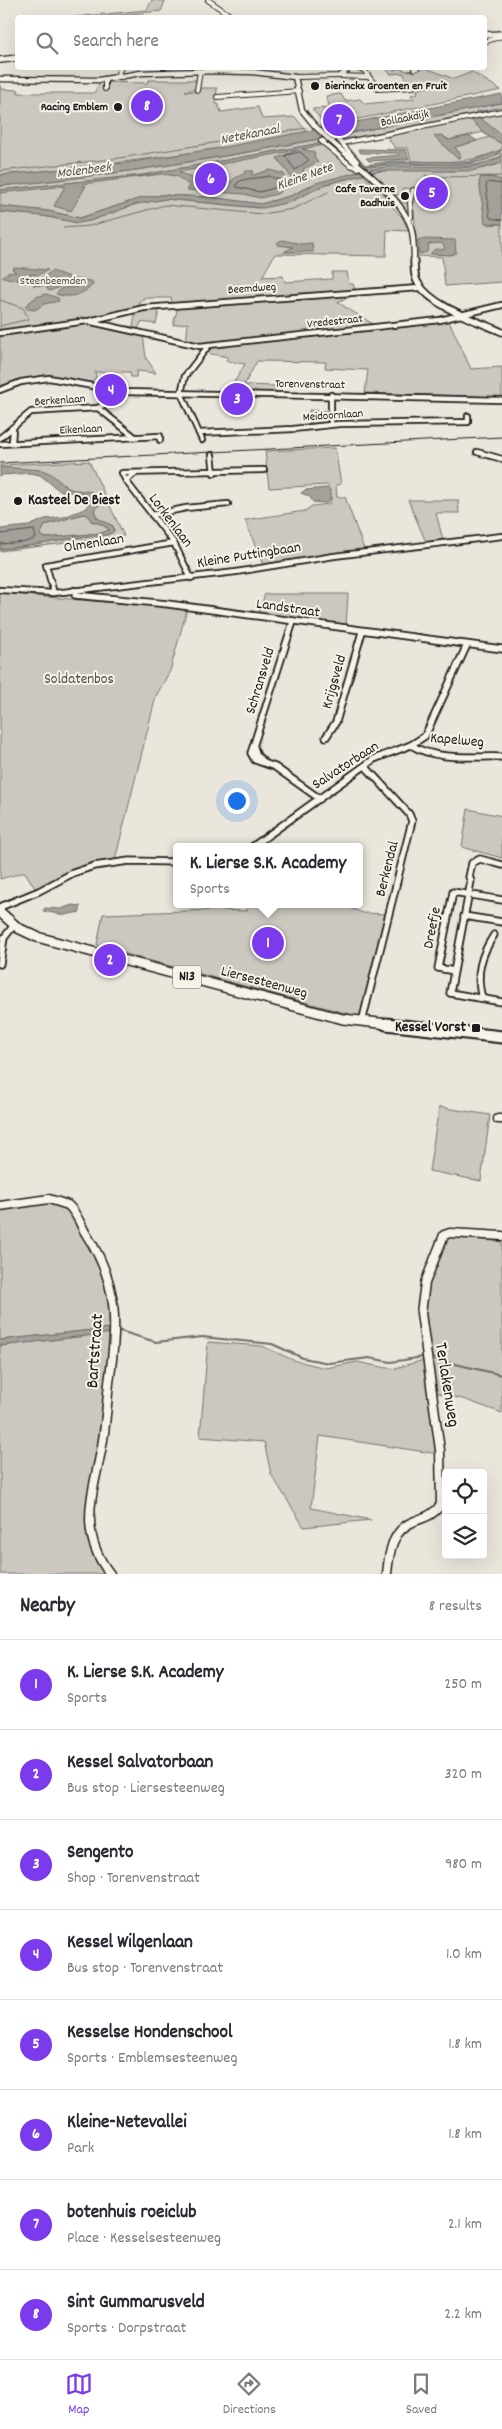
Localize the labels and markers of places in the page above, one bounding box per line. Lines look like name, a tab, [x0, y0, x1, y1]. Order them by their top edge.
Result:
place label: Bierinckx Groenten en Fruit	[325, 78, 448, 95]
marker: Bierinckx Groenten en Fruit	[309, 80, 321, 92]
pin: 8	[131, 87, 163, 125]
place label: Racing Emblem	[41, 99, 108, 116]
marker: Racing Emblem	[112, 101, 124, 113]
pin: 7	[323, 101, 355, 139]
pin: 6	[195, 160, 227, 198]
pin: 5	[416, 174, 448, 212]
place label: Cafe Taverne Badhuis	[335, 181, 396, 212]
marker: Cafe Taverne Badhuis	[399, 190, 411, 202]
pin: 4	[95, 371, 127, 409]
pin: 3	[221, 380, 253, 418]
place label: Kasteel De Biest	[28, 490, 121, 512]
marker: Kasteel De Biest	[12, 495, 24, 507]
pin: 1	[252, 924, 284, 962]
pin: 2	[94, 941, 126, 979]
place label: Kessel Vorst	[395, 1017, 466, 1039]
marker: Kessel Vorst	[470, 1022, 482, 1034]

